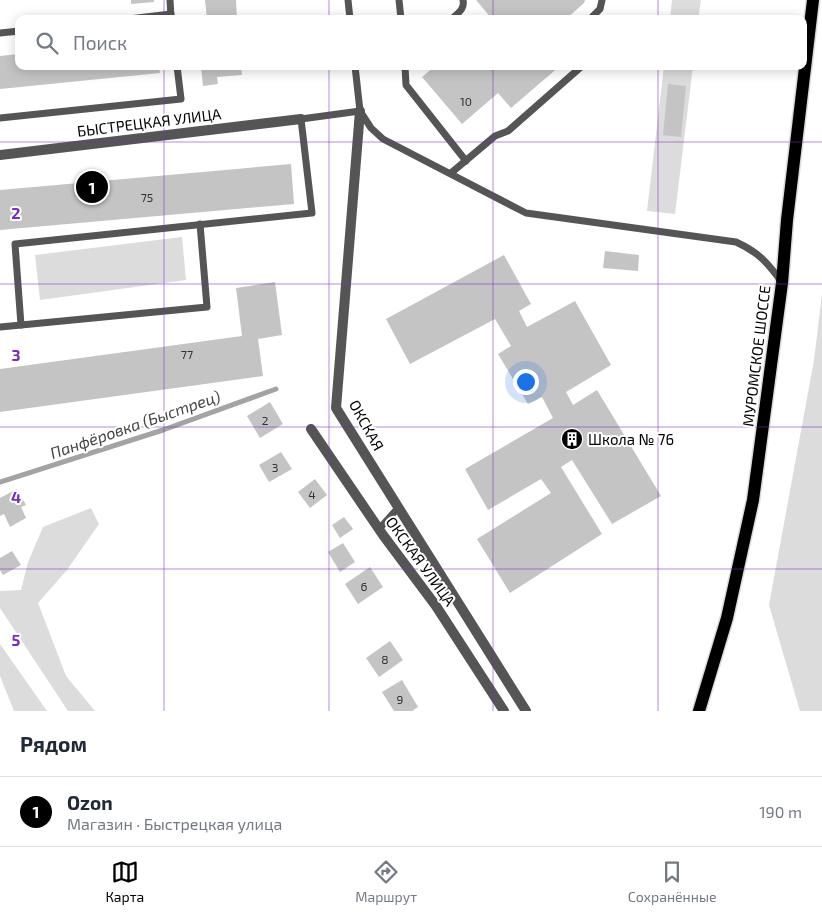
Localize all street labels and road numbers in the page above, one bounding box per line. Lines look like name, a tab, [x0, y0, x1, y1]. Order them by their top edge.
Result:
street label: БЫСТРЕЦКАЯ УЛИЦА	[76, 104, 223, 140]
street label: МУРОМСКОЕ ШОССЕ	[738, 284, 774, 428]
street label: ОКСКАЯ	[346, 397, 388, 453]
street label: ОКСКАЯ УЛИЦА	[383, 513, 460, 610]

